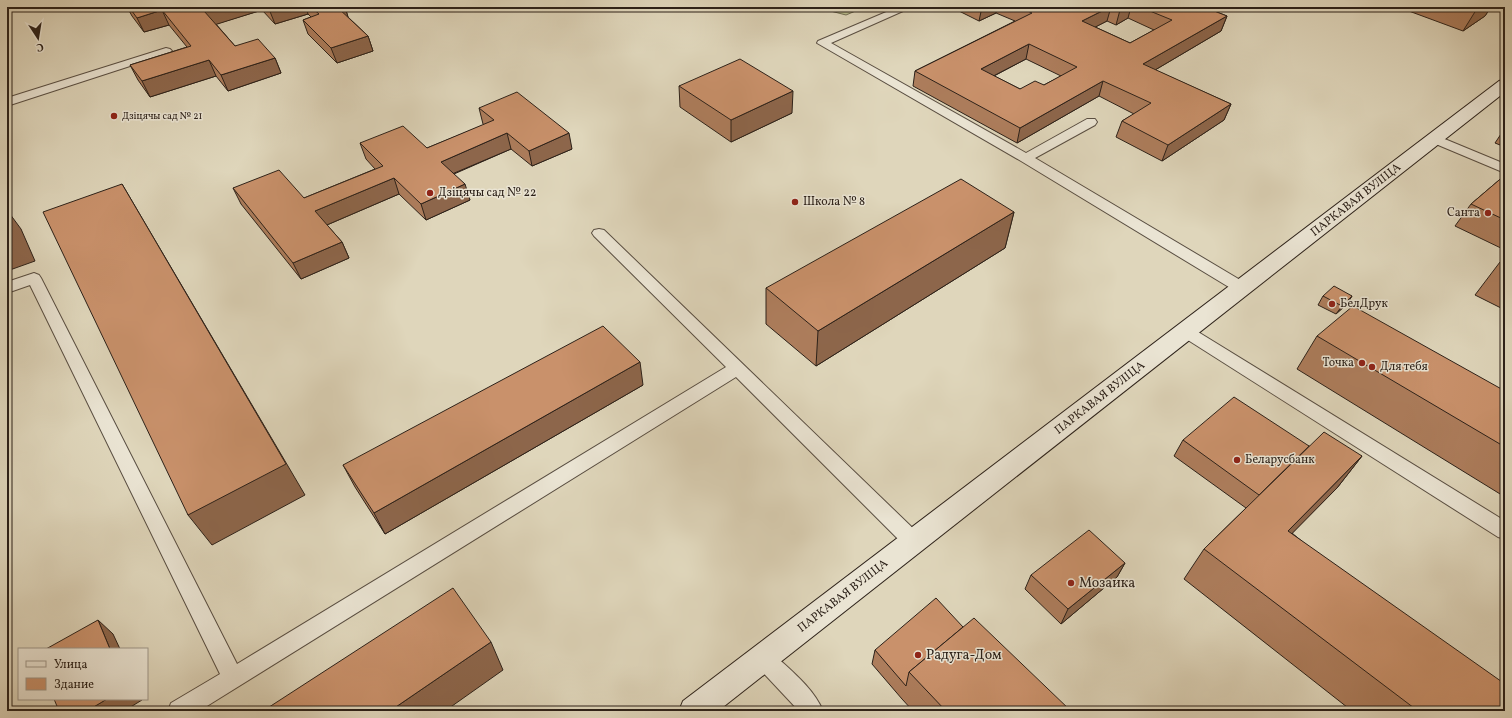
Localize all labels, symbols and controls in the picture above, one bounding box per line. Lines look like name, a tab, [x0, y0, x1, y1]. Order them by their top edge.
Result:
north arrow	[18, 18, 58, 58]
text: С	[35, 38, 45, 54]
place label: Дзіцячы сад № 21	[122, 109, 203, 123]
marker: Дзіцячы сад № 21	[109, 111, 119, 121]
street label: ПАРКАВАЯ ВУЛІЦА	[1307, 159, 1405, 240]
place label: Дзіцячы сад № 22	[438, 185, 536, 201]
marker: Дзіцячы сад № 22	[425, 188, 435, 198]
place label: Школа № 8	[803, 194, 865, 210]
marker: Школа № 8	[790, 197, 800, 207]
place label: Санта	[1447, 205, 1480, 221]
marker: Санта	[1483, 208, 1493, 218]
place label: БелДрук	[1340, 296, 1389, 312]
marker: БелДрук	[1327, 299, 1337, 309]
place label: Точка	[1323, 355, 1354, 371]
street label: ПАРКАВАЯ ВУЛІЦА	[1051, 357, 1149, 438]
marker: Точка	[1357, 358, 1367, 368]
place label: Для тебя	[1380, 359, 1428, 375]
marker: Для тебя	[1367, 362, 1377, 372]
place label: Беларусбанк	[1245, 452, 1315, 468]
marker: Беларусбанк	[1232, 455, 1242, 465]
street label: ПАРКАВАЯ ВУЛІЦА	[794, 555, 892, 636]
place label: Мозаика	[1079, 574, 1135, 593]
marker: Мозаика	[1066, 578, 1076, 588]
place label: Радуга-Дом	[926, 646, 1002, 665]
legend	[18, 648, 148, 700]
marker: Радуга-Дом	[913, 650, 923, 660]
text: Улица	[54, 657, 87, 673]
text: Здание	[54, 677, 94, 693]

